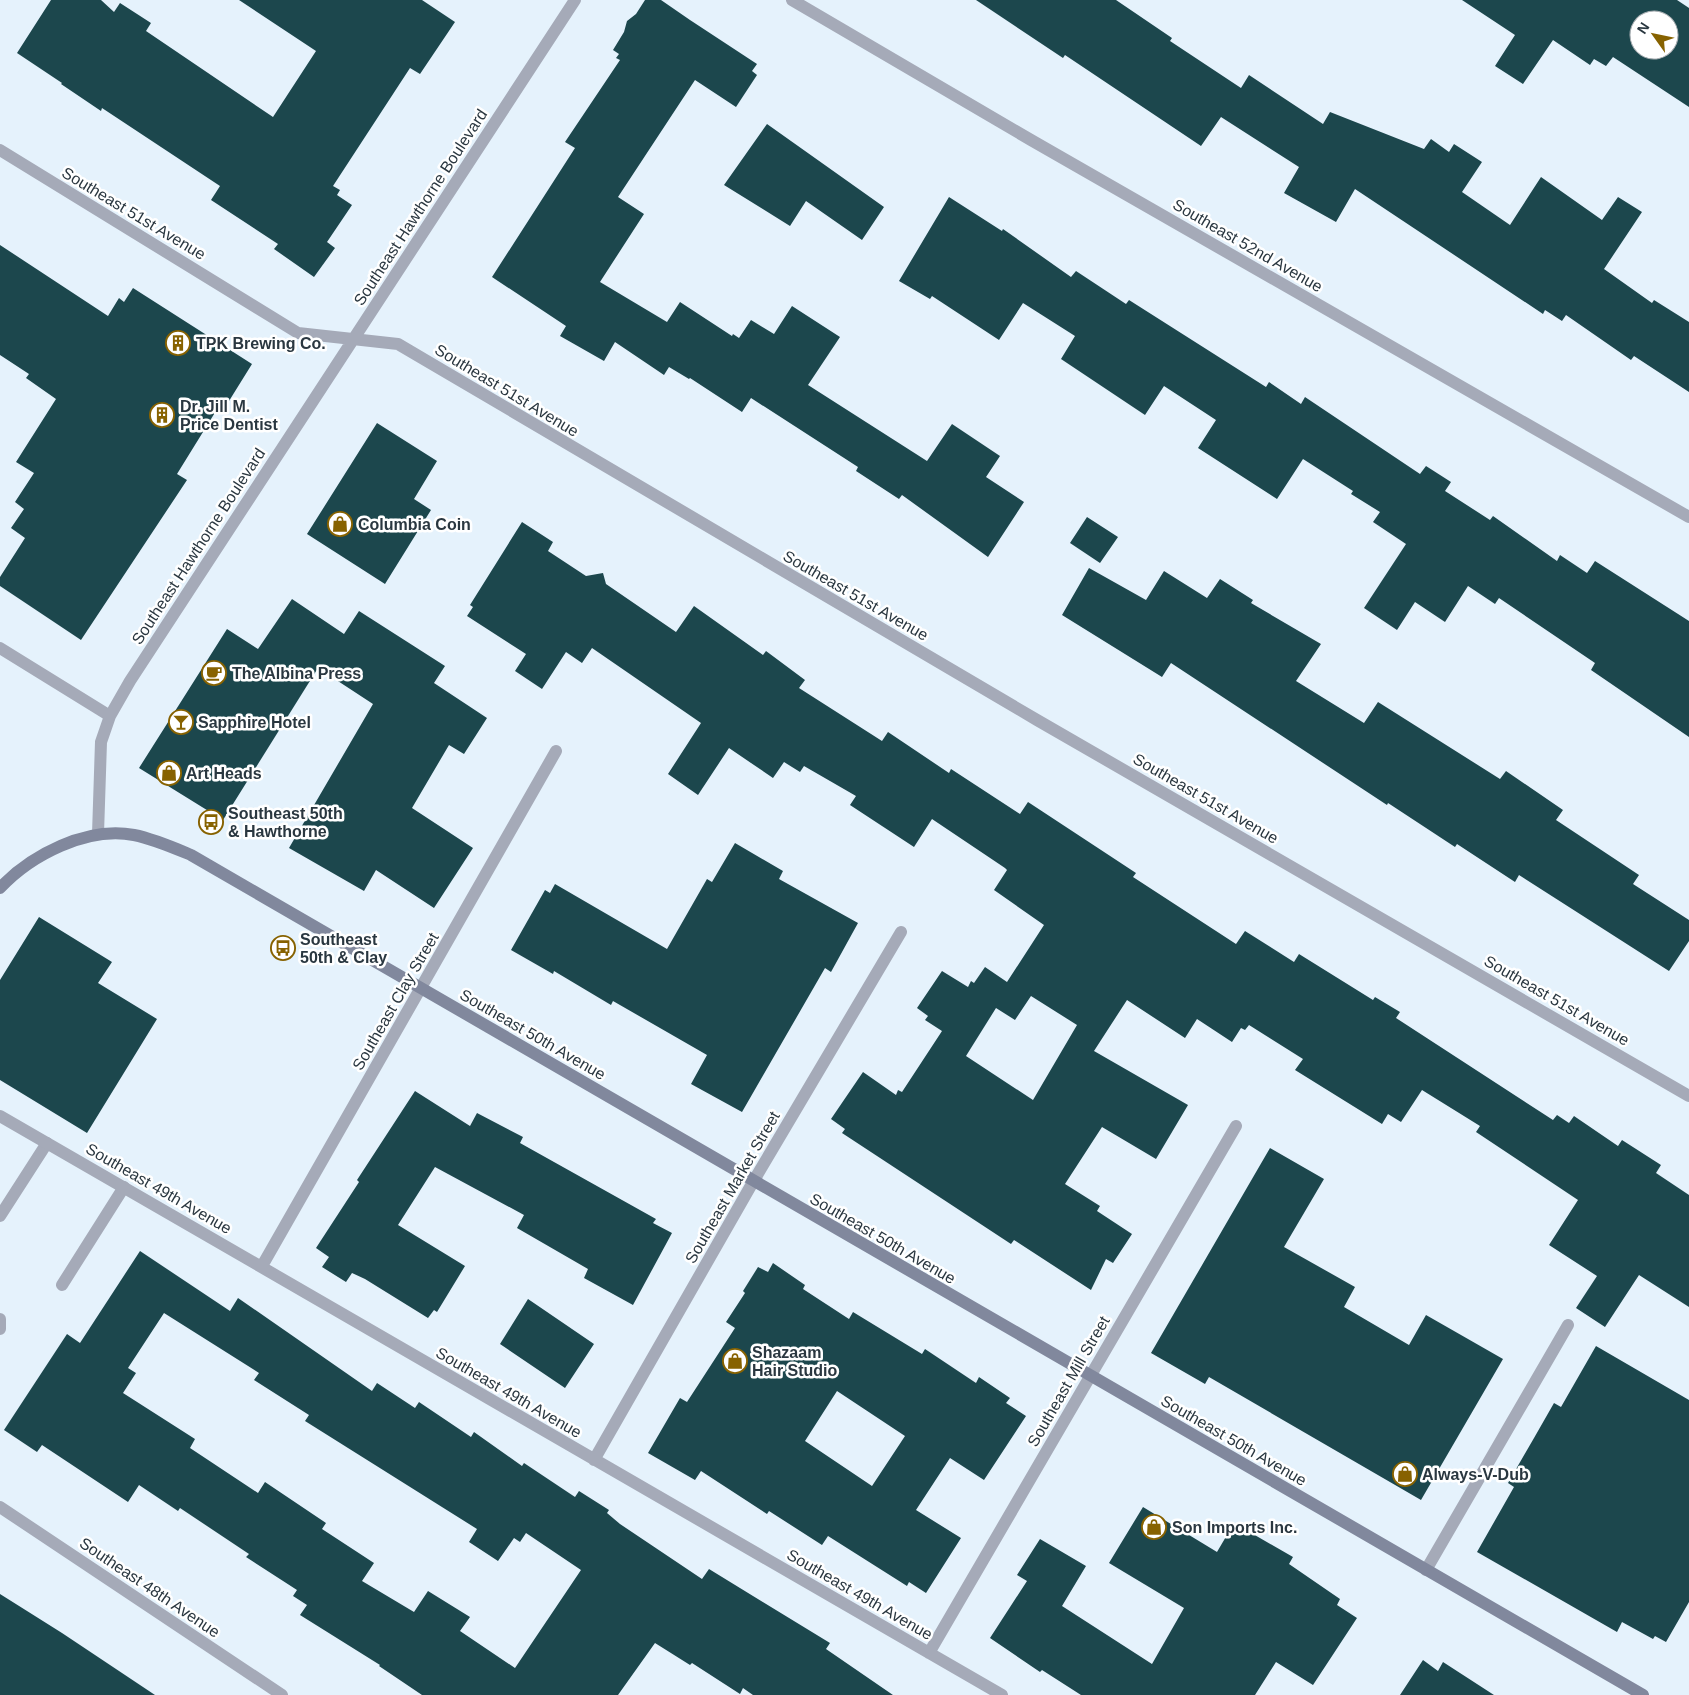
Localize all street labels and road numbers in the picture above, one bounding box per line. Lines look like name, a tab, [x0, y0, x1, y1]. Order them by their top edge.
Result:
street label: Southeast Hawthorne Boulevard	[351, 106, 490, 309]
street label: Southeast 51st Avenue	[59, 164, 209, 263]
street label: Southeast 52nd Avenue	[1170, 196, 1326, 295]
street label: Southeast 51st Avenue	[432, 341, 582, 440]
street label: Southeast Hawthorne Boulevard	[129, 445, 268, 648]
street label: Southeast 51st Avenue	[780, 547, 931, 644]
street label: Southeast 51st Avenue	[1130, 750, 1281, 847]
street label: Southeast Clay Street	[349, 929, 442, 1073]
street label: Southeast 51st Avenue	[1481, 952, 1632, 1049]
street label: Southeast 50th Avenue	[457, 986, 609, 1083]
street label: Southeast Market Street	[682, 1108, 783, 1266]
street label: Southeast 49th Avenue	[83, 1140, 235, 1237]
street label: Southeast 50th Avenue	[807, 1190, 959, 1287]
street label: Southeast Mill Street	[1024, 1313, 1113, 1449]
street label: Southeast 49th Avenue	[433, 1344, 585, 1441]
street label: Southeast 50th Avenue	[1158, 1392, 1310, 1489]
street label: Southeast 48th Avenue	[76, 1534, 223, 1641]
street label: Southeast 49th Avenue	[784, 1546, 936, 1643]

